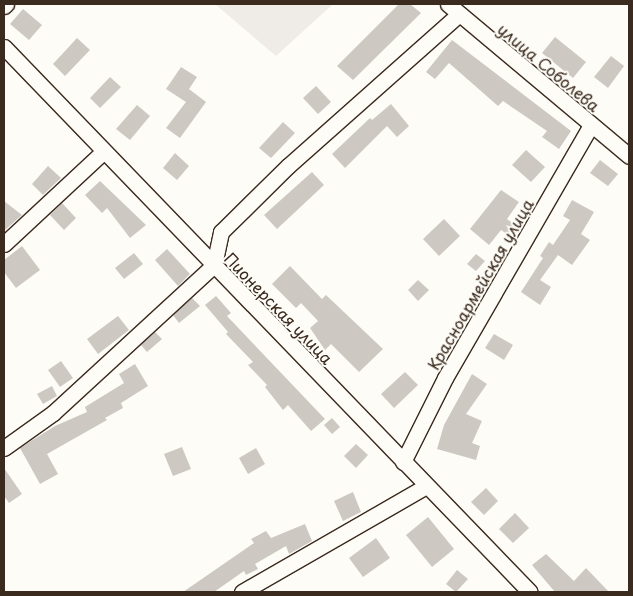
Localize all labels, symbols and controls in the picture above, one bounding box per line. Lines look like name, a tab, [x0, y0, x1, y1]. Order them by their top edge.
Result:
street label: улица Соболева	[494, 19, 604, 115]
street label: Красноармейская улица	[423, 195, 537, 373]
street label: Пионерская улица	[221, 248, 337, 368]

